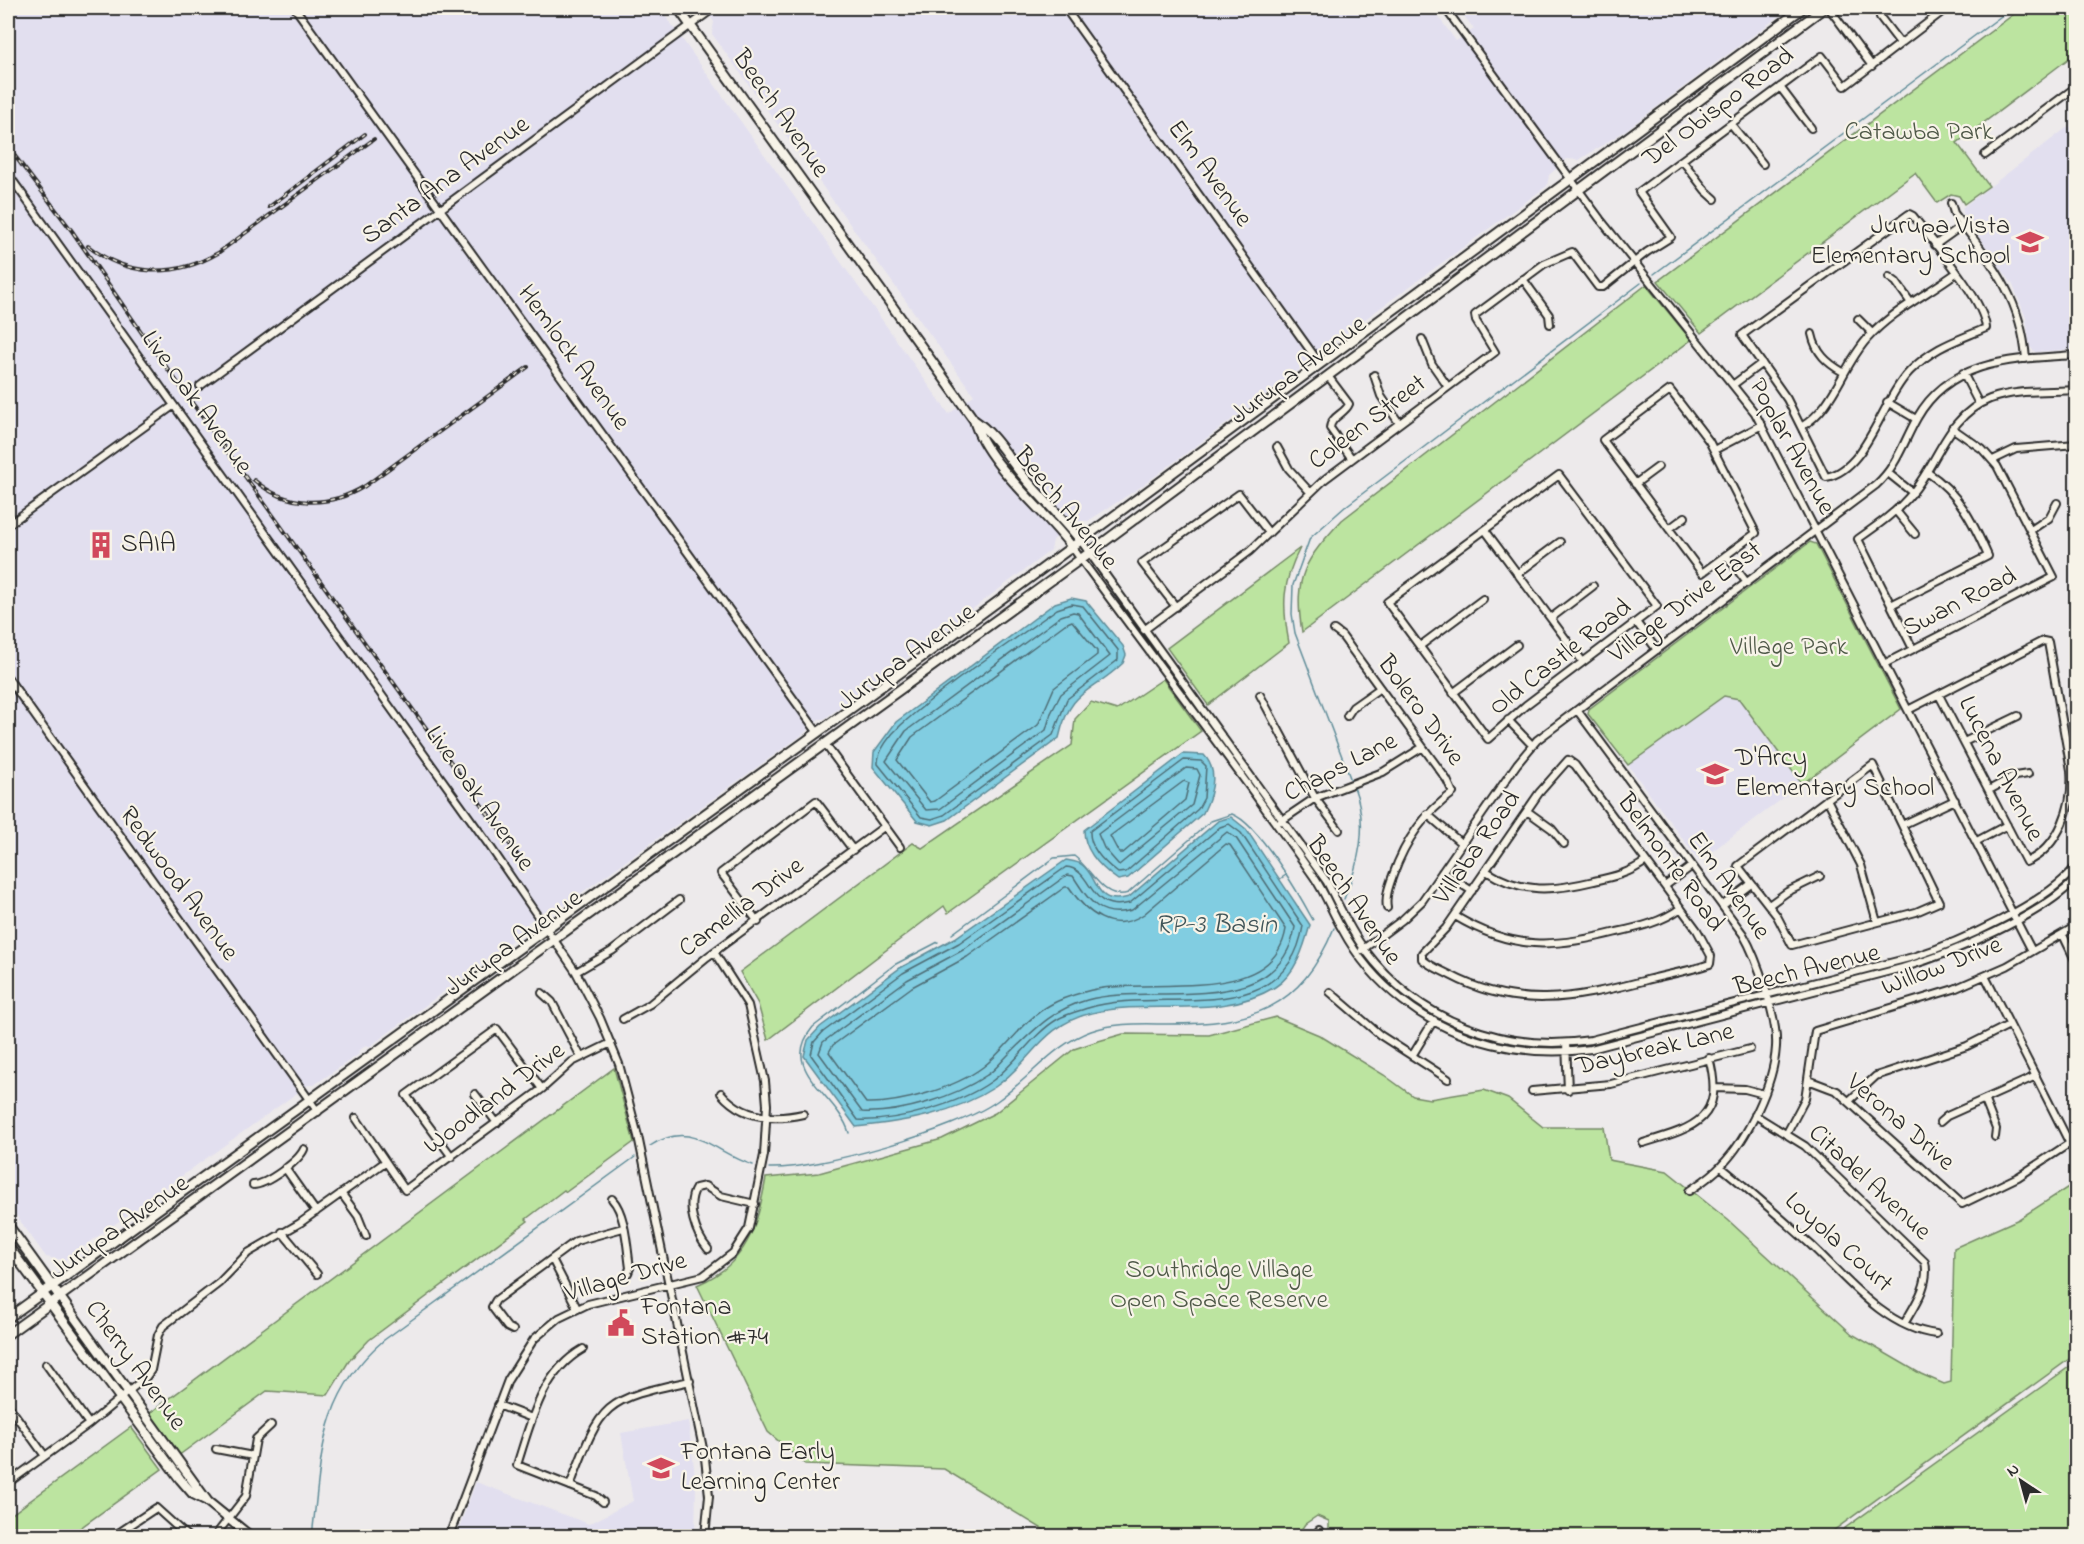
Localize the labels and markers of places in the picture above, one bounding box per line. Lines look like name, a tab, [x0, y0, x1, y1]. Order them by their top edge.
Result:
place label: Jurupa Vista Elementary School	[1811, 208, 2010, 276]
school or university icon: Jurupa Vista Elementary School	[2015, 227, 2045, 257]
place label: SAIA	[121, 526, 176, 564]
building icon: SAIA	[86, 530, 116, 560]
place label: D'Arcy Elementary School	[1734, 740, 1934, 808]
school or university icon: D'Arcy Elementary School	[1700, 759, 1730, 789]
place label: Fontana Station #74	[640, 1289, 768, 1357]
public building icon: Fontana Station #74	[606, 1308, 636, 1338]
place label: Fontana Early Learning Center	[680, 1434, 841, 1502]
school or university icon: Fontana Early Learning Center	[646, 1453, 676, 1483]

